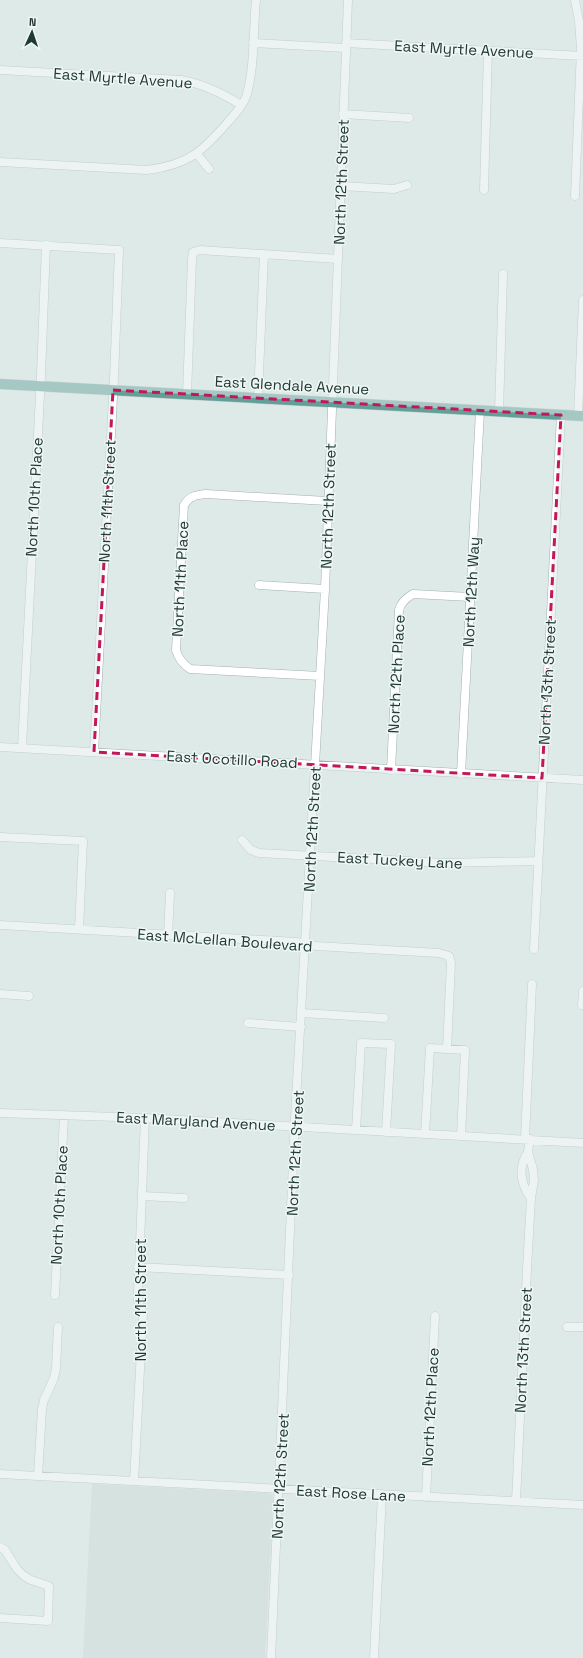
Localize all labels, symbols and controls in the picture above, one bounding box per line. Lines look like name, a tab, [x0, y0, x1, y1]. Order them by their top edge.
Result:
north arrow	[12, 12, 52, 52]
text: N	[28, 15, 37, 29]
street label: East Myrtle Avenue	[394, 36, 534, 62]
street label: East Myrtle Avenue	[53, 64, 193, 92]
street label: North 12th Street	[329, 119, 353, 245]
street label: East Glendale Avenue	[214, 371, 370, 399]
street label: North 10th Place	[21, 437, 47, 557]
street label: North 11th Street	[94, 439, 120, 563]
street label: North 12th Street	[316, 443, 340, 569]
street label: North 11th Place	[167, 520, 193, 638]
street label: North 12th Way	[459, 536, 483, 648]
street label: North 12th Place	[383, 614, 409, 734]
street label: North 13th Street	[534, 619, 560, 745]
street label: East Ocotillo Road	[166, 746, 298, 772]
street label: North 12th Street	[299, 766, 325, 892]
street label: East Tuckey Lane	[337, 847, 463, 873]
street label: East McLellan Boulevard	[137, 924, 313, 956]
street label: North 12th Street	[282, 1090, 308, 1216]
street label: East Maryland Avenue	[116, 1107, 276, 1135]
street label: North 10th Place	[46, 1145, 72, 1265]
street label: North 11th Street	[131, 1238, 150, 1362]
street label: North 13th Street	[510, 1287, 536, 1413]
street label: North 12th Place	[417, 1347, 443, 1467]
street label: North 12th Street	[267, 1413, 293, 1539]
street label: East Rose Lane	[296, 1481, 406, 1505]

